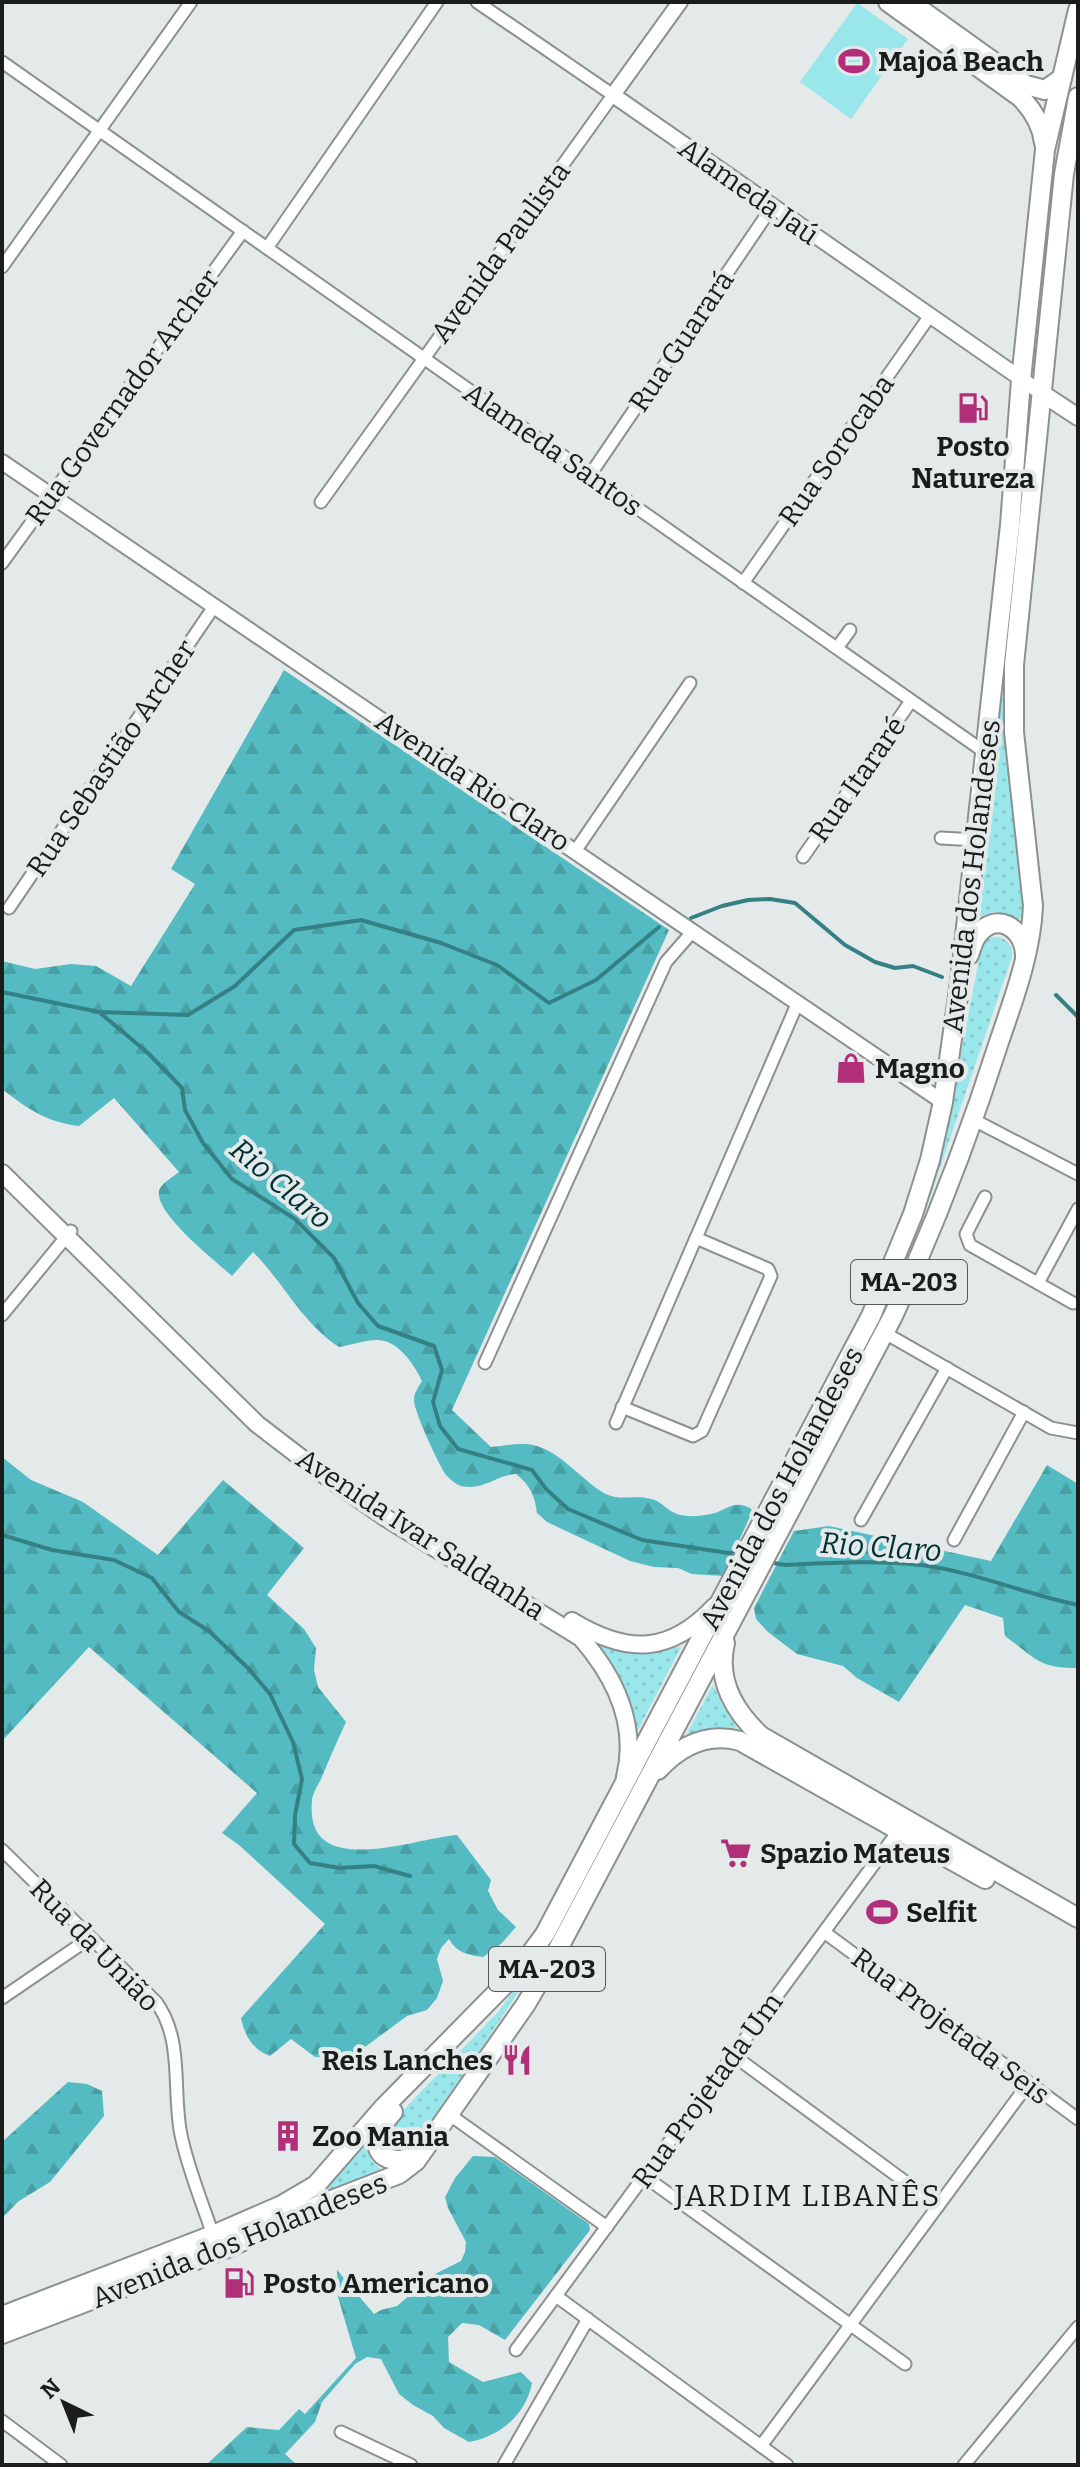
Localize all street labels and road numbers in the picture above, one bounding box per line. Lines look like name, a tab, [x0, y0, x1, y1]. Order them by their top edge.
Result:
street label: Alameda Jaú	[672, 131, 825, 252]
street label: Avenida Paulista	[424, 156, 577, 349]
street label: Rua Governador Archer	[19, 263, 226, 531]
street label: Rua Guarará	[622, 265, 741, 418]
street label: Rua Sorocaba	[772, 368, 901, 532]
street label: Alameda Santos	[457, 376, 648, 523]
street label: Rua Sebastião Archer	[20, 634, 203, 883]
street label: Avenida Rio Claro	[369, 704, 576, 859]
street label: Rua Itararé	[802, 710, 913, 848]
street label: Avenida dos Holandeses	[936, 717, 1007, 1035]
road number: MA-203	[851, 1260, 967, 1304]
street label: Avenida dos Holandeses	[693, 1341, 870, 1635]
street label: Avenida Ivar Saldanha	[290, 1442, 551, 1627]
street label: Rua da União	[23, 1872, 166, 2018]
street label: Rua Projetada Seis	[845, 1941, 1056, 2112]
road number: MA-203	[489, 1947, 605, 1991]
street label: Rua Projetada Um	[625, 1986, 789, 2194]
street label: Avenida dos Holandeses	[87, 2166, 392, 2315]

